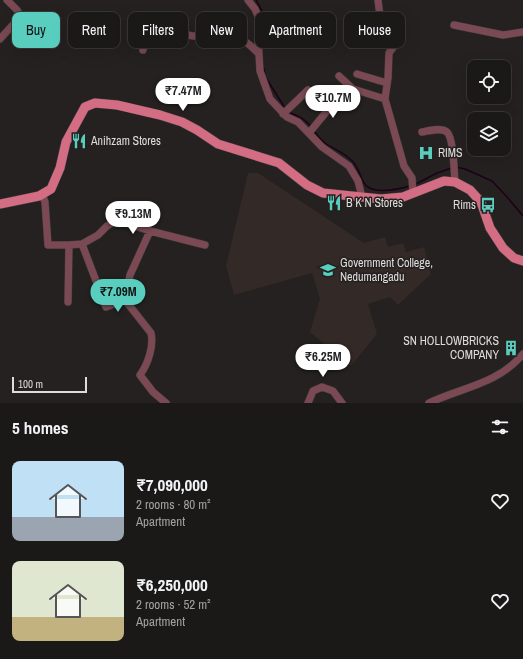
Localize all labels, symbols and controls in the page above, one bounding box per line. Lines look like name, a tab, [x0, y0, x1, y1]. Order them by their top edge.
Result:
chip: Buy	[12, 12, 60, 48]
chip: Rent	[68, 12, 120, 48]
chip: Filters	[128, 12, 188, 48]
chip: New	[196, 12, 247, 48]
chip: Apartment	[255, 12, 336, 48]
chip: House	[344, 12, 405, 48]
map controls	[467, 60, 511, 156]
button: locate	[467, 60, 511, 104]
pin: ₹7.47M	[150, 78, 216, 112]
text: ₹7.47M	[164, 82, 202, 99]
pin: ₹10.7M	[300, 85, 366, 119]
text: ₹10.7M	[314, 89, 352, 106]
button: layers	[467, 112, 511, 156]
restaurant icon: Anihzam Stores	[70, 132, 88, 150]
place label: Anihzam Stores	[90, 133, 161, 149]
hospital icon: RIMS	[417, 144, 435, 162]
place label: RIMS	[438, 145, 463, 161]
restaurant icon: B K N Stores	[325, 194, 343, 212]
place label: B K N Stores	[346, 195, 403, 211]
bus stop icon: Rims	[479, 196, 497, 214]
place label: Rims	[453, 197, 476, 213]
pin: ₹9.13M	[100, 201, 166, 235]
text: ₹9.13M	[114, 205, 152, 222]
place label: Government College, Nedumangadu	[340, 255, 433, 285]
school or university icon: Government College, Nedumangadu	[319, 261, 337, 279]
pin: ₹7.09M	[85, 279, 151, 313]
text: ₹7.09M	[99, 283, 137, 300]
place label: SN HOLLOWBRICKS COMPANY	[403, 333, 499, 363]
building icon: SN HOLLOWBRICKS COMPANY	[502, 339, 520, 357]
pin: ₹6.25M	[290, 344, 356, 378]
text: ₹6.25M	[304, 348, 342, 365]
scale bar	[12, 375, 87, 394]
text: 100 m	[18, 377, 43, 391]
text: 5 homes	[12, 416, 69, 439]
icon: filters	[489, 416, 511, 438]
text: ₹7,090,000	[136, 473, 208, 496]
icon: home	[44, 477, 92, 525]
icon: heart	[489, 490, 511, 512]
text: 2 rooms · 80 m²	[136, 496, 211, 513]
text: Apartment	[136, 513, 185, 530]
text: ₹6,250,000	[136, 573, 208, 596]
icon: home	[44, 577, 92, 625]
icon: heart	[489, 590, 511, 612]
text: 2 rooms · 52 m²	[136, 596, 211, 613]
text: Apartment	[136, 613, 185, 630]

